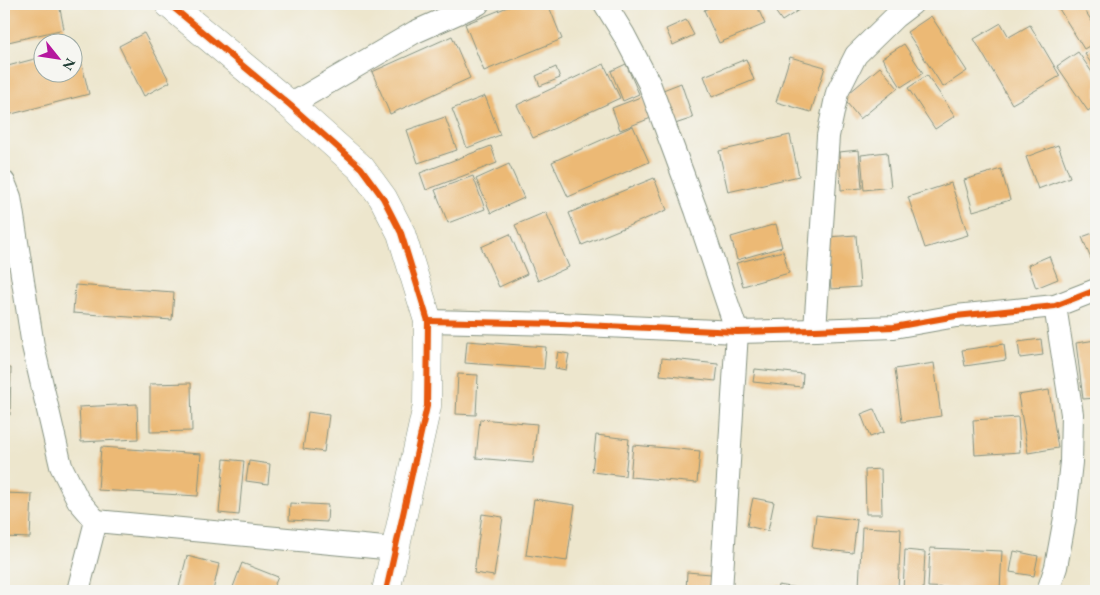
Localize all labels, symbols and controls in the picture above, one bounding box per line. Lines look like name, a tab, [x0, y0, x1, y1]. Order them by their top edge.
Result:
north arrow	[32, 32, 82, 82]
text: N	[58, 55, 80, 74]

